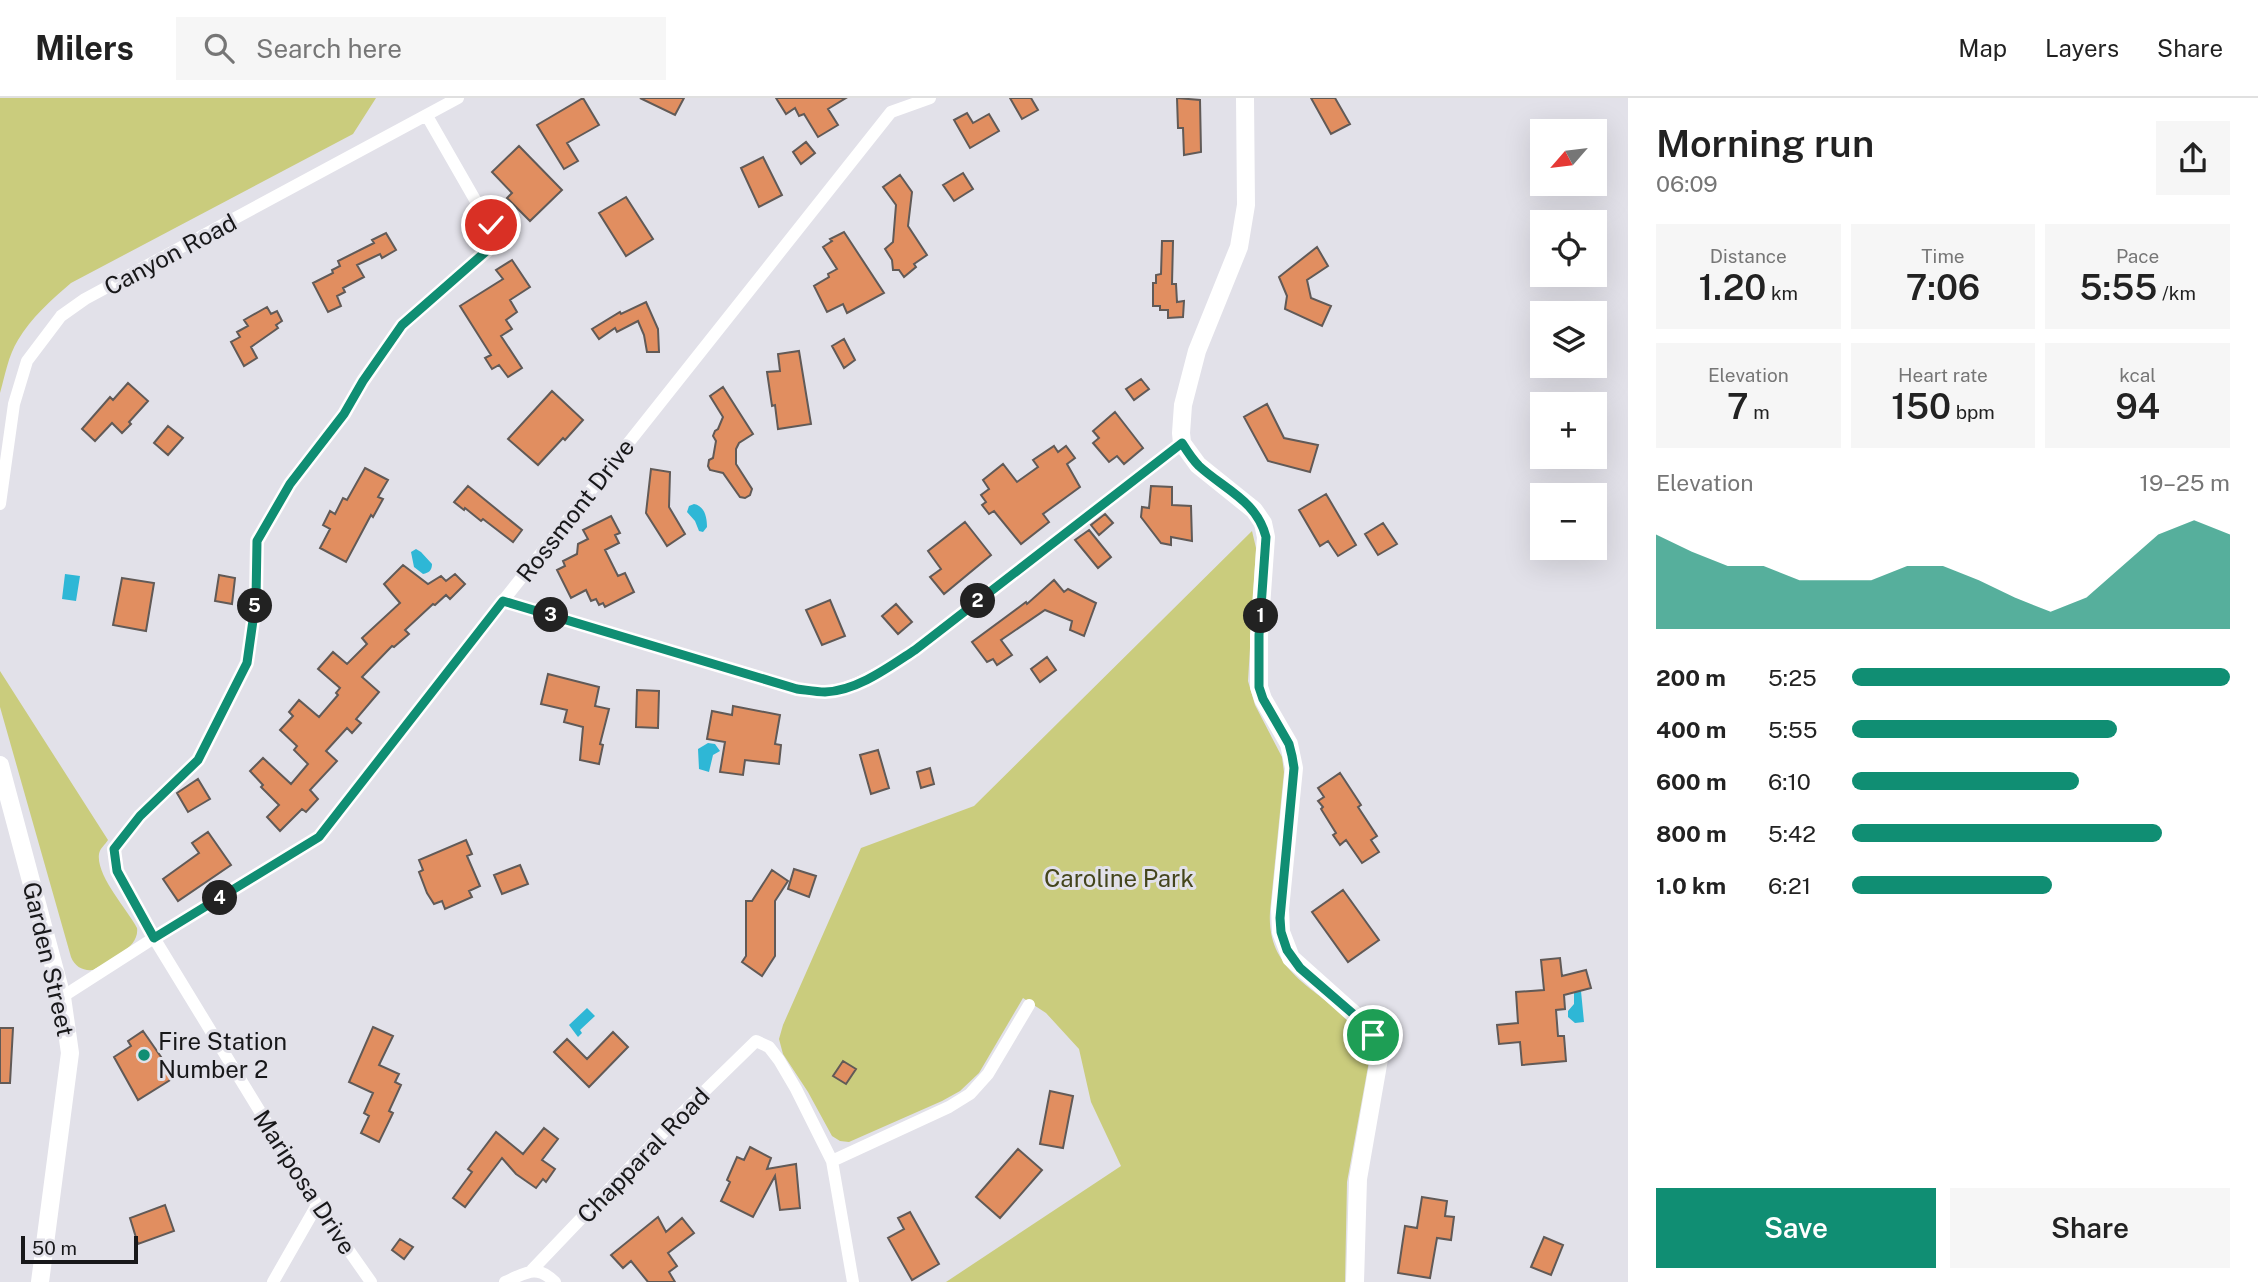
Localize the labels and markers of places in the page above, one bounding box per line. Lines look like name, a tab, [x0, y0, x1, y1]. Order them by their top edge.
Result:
pin	[461, 195, 521, 255]
pin: 2	[960, 584, 996, 618]
pin: 5	[238, 588, 272, 624]
pin: 3	[534, 598, 568, 632]
pin: 1	[1244, 598, 1278, 634]
pin: 4	[202, 880, 238, 916]
pin	[1343, 1005, 1403, 1065]
place label: Fire Station Number 2	[158, 1027, 287, 1083]
marker: Fire Station Number 2	[136, 1047, 152, 1063]

